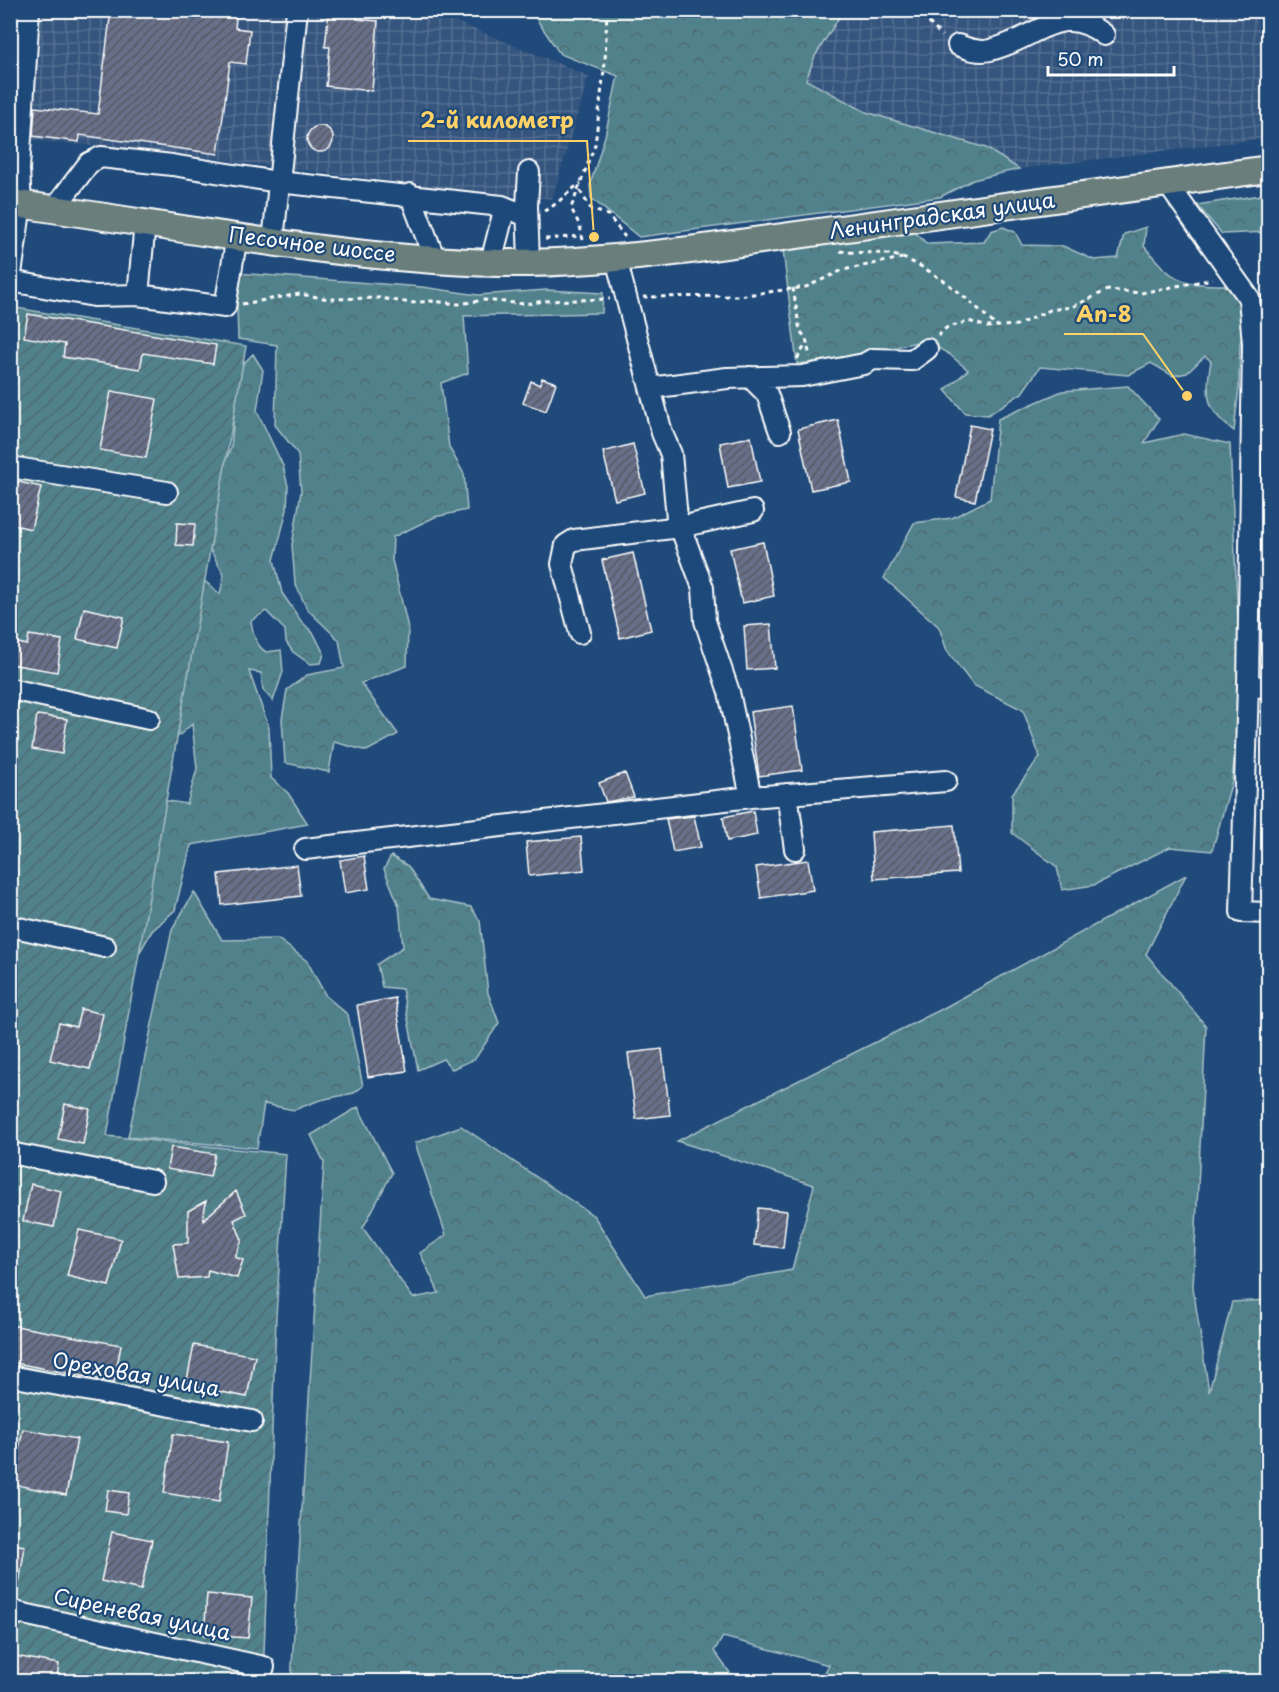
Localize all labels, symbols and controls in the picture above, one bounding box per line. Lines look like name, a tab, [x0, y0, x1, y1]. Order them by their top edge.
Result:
scale bar	[1048, 39, 1174, 77]
text: 50 m	[1057, 45, 1104, 72]
callout: 2-й километр	[408, 101, 587, 141]
text: 2-й километр	[420, 102, 574, 135]
street label: Ленинградская улица	[827, 182, 1057, 246]
street label: Песочное шоссе	[227, 217, 398, 269]
callout: An-8	[1064, 294, 1143, 334]
text: An-8	[1077, 296, 1131, 329]
street label: Ореховая улица	[50, 1343, 223, 1404]
street label: Сиреневая улица	[51, 1579, 235, 1648]

